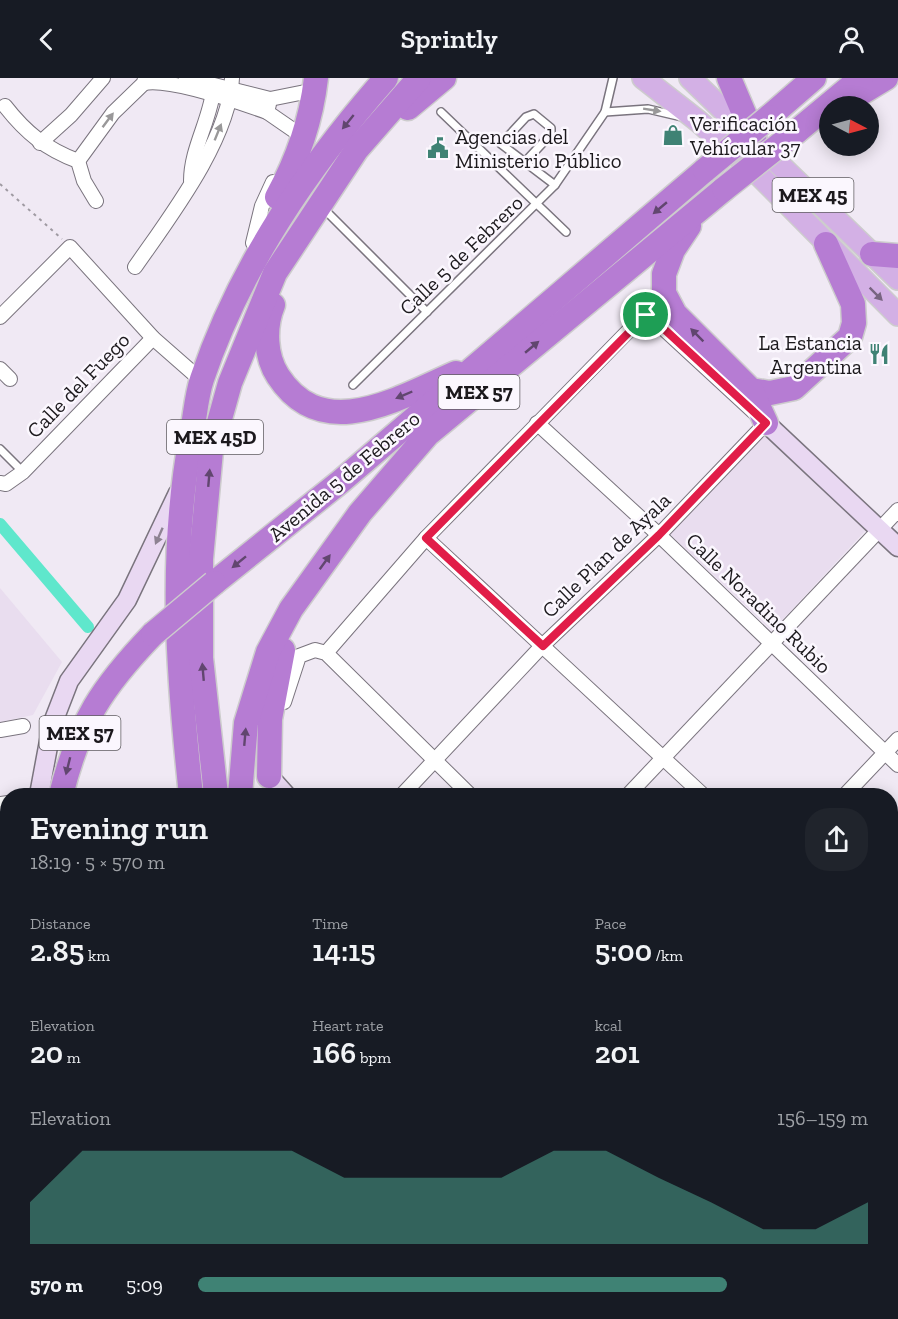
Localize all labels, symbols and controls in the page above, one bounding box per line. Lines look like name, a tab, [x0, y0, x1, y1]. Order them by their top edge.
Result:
icon: back	[30, 23, 63, 56]
text: Sprintly	[400, 23, 498, 55]
icon: person	[835, 23, 868, 56]
north arrow	[819, 96, 879, 156]
map controls	[819, 96, 879, 156]
one-way arrow	[642, 106, 661, 115]
place label: Verificación Vehícular 37	[689, 111, 800, 160]
one-way arrow	[102, 112, 114, 127]
one-way arrow	[341, 114, 354, 130]
one-way arrow	[213, 122, 223, 140]
shop icon: Verificación Vehícular 37	[661, 123, 685, 147]
place label: Agencias del Ministerio Público	[455, 124, 621, 173]
public building icon: Agencias del Ministerio Público	[426, 136, 450, 160]
road number: MEX 45	[772, 178, 854, 212]
street label: Calle 5 de Febrero	[394, 190, 528, 320]
one-way arrow	[653, 201, 668, 214]
one-way arrow	[869, 287, 883, 301]
pin	[620, 289, 671, 340]
icon: arrive	[629, 298, 662, 331]
street label: Calle del Fuego	[21, 327, 135, 443]
one-way arrow	[690, 329, 704, 343]
place label: La Estancia Argentina	[758, 330, 862, 379]
one-way arrow	[524, 341, 540, 354]
restaurant icon: La Estancia Argentina	[867, 342, 891, 366]
road number: MEX 57	[438, 375, 520, 409]
one-way arrow	[395, 391, 413, 400]
street label: Avenida 5 de Febrero	[263, 406, 425, 546]
road number: MEX 45D	[167, 420, 263, 454]
one-way arrow	[204, 468, 214, 487]
street label: Calle Plan de Ayala	[537, 487, 675, 623]
one-way arrow	[155, 527, 164, 544]
street label: Calle Noradino Rubio	[681, 527, 837, 679]
one-way arrow	[319, 554, 331, 570]
one-way arrow	[231, 556, 246, 568]
one-way arrow	[198, 663, 208, 682]
road number: MEX 57	[40, 716, 121, 750]
one-way arrow	[240, 727, 250, 746]
one-way arrow	[63, 756, 73, 775]
text: Evening run	[30, 808, 208, 847]
button: share	[805, 808, 868, 871]
text: 18:19 · 5 × 570 m	[30, 850, 165, 874]
text: Distance	[30, 914, 91, 933]
text: Time	[312, 914, 348, 933]
text: Pace	[595, 914, 626, 933]
text: 2.85	[30, 933, 84, 969]
text: 14:15	[312, 933, 376, 969]
text: 5:00	[595, 933, 652, 969]
text: km	[84, 946, 110, 965]
text: /km	[652, 946, 683, 965]
text: Elevation	[30, 1016, 95, 1035]
text: Heart rate	[312, 1016, 383, 1035]
text: kcal	[595, 1016, 622, 1035]
text: 20	[30, 1035, 63, 1071]
text: 166	[312, 1035, 356, 1071]
text: 201	[595, 1035, 640, 1071]
text: m	[63, 1048, 81, 1067]
text: bpm	[356, 1048, 391, 1067]
text: Elevation	[30, 1106, 111, 1130]
text: 156–159 m	[777, 1106, 868, 1130]
text: 570 m	[30, 1273, 83, 1297]
text: 5:09	[126, 1273, 163, 1297]

